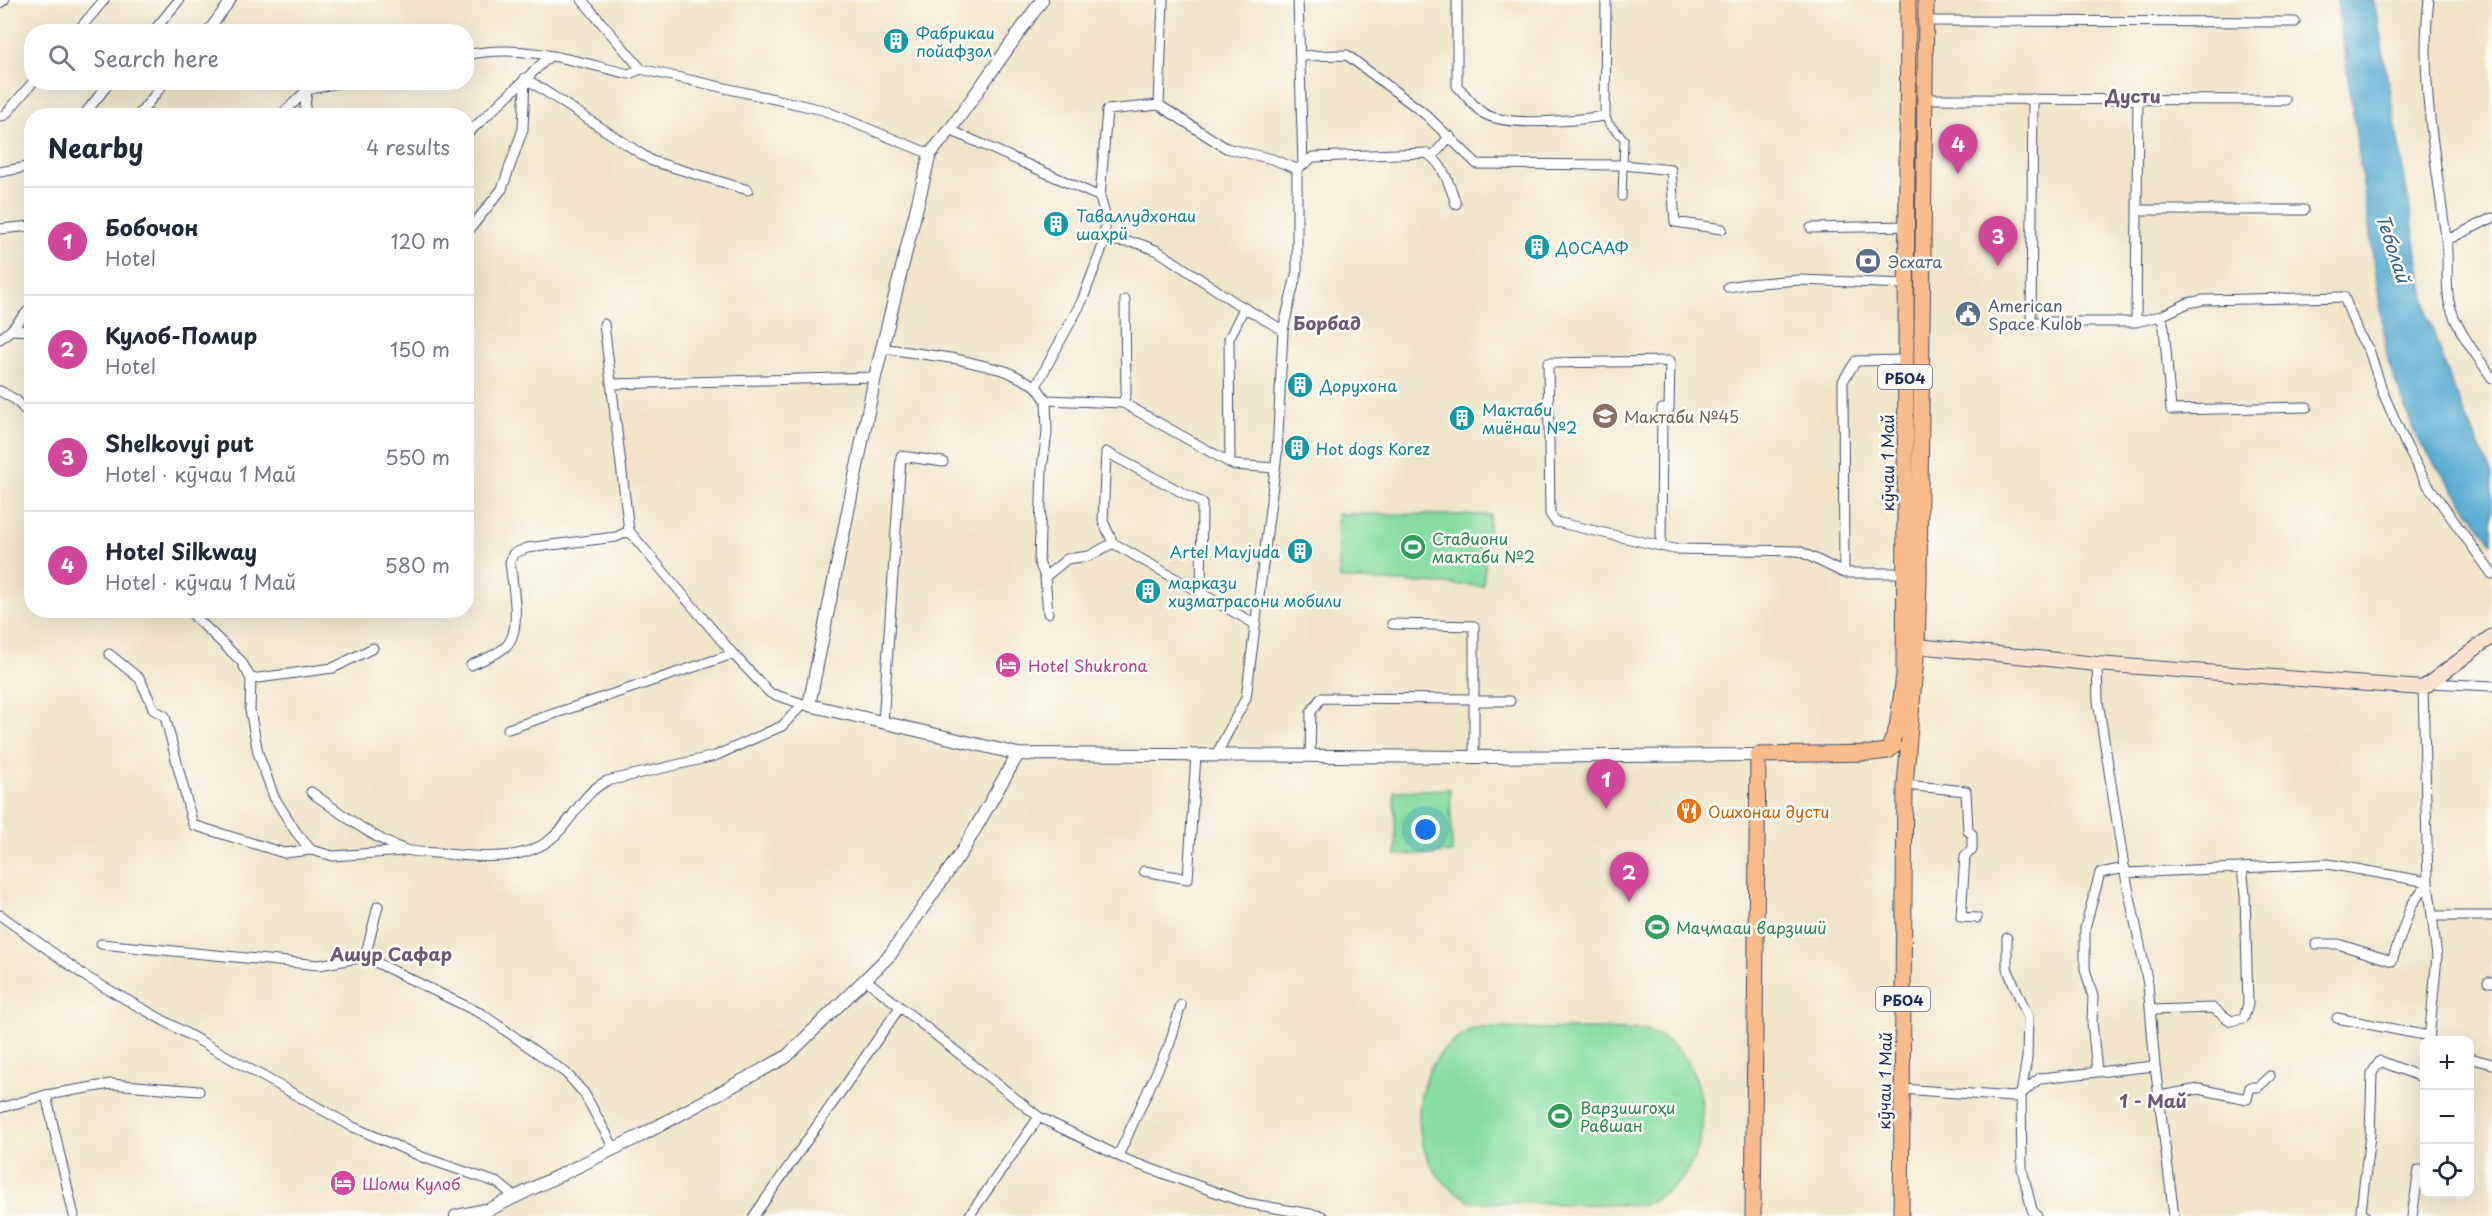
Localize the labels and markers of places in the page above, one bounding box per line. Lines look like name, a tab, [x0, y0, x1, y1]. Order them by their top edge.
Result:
place label: Фабрикаи пойафзол	[916, 20, 995, 62]
building icon: Фабрикаи пойафзол	[881, 26, 911, 56]
pin: 4	[1938, 124, 1978, 174]
place label: Таваллудхонаи шаҳрӣ	[1076, 203, 1196, 245]
building icon: Таваллудхонаи шаҳрӣ	[1041, 209, 1071, 239]
pin: 3	[1978, 216, 2018, 266]
building icon: ДОСААФ	[1522, 232, 1552, 262]
place label: ДОСААФ	[1555, 235, 1629, 259]
bank icon: Эсхата	[1853, 246, 1883, 276]
place label: Эсхата	[1888, 249, 1942, 273]
place label: American Space Kulob	[1988, 293, 2082, 335]
public building icon: American Space Kulob	[1953, 299, 1983, 329]
building icon: Дорухона	[1285, 370, 1315, 400]
place label: Дорухона	[1319, 373, 1397, 397]
place label: Мактаби миёнаи №2	[1482, 397, 1577, 439]
school or university icon: Мактаби №45	[1590, 401, 1620, 431]
building icon: Мактаби миёнаи №2	[1447, 403, 1477, 433]
place label: Мактаби №45	[1624, 404, 1739, 428]
building icon: Hot dogs Korez	[1282, 433, 1312, 463]
place label: Hot dogs Korez	[1316, 436, 1430, 460]
place label: Стадиони мактаби №2	[1432, 526, 1535, 568]
sports icon: Стадиони мактаби №2	[1398, 532, 1428, 562]
building icon: Artel Mavjuda	[1285, 536, 1315, 566]
place label: Artel Mavjuda	[1170, 539, 1280, 563]
place label: маркази хизматрасони мобили	[1168, 570, 1342, 612]
building icon: маркази хизматрасони мобили	[1133, 576, 1163, 606]
hotel icon: Hotel Shukrona	[993, 650, 1023, 680]
place label: Hotel Shukrona	[1028, 653, 1148, 677]
pin: 1	[1586, 760, 1626, 809]
restaurant icon: Ошхонаи дусти	[1674, 796, 1704, 826]
place label: Ошхонаи дусти	[1708, 799, 1829, 823]
pin: 2	[1610, 852, 1648, 902]
sports icon: Маҷмааи варзишӣ	[1642, 912, 1672, 942]
place label: Маҷмааи варзишӣ	[1676, 915, 1827, 939]
place label: Варзишгоҳи Равшан	[1580, 1095, 1676, 1137]
sports icon: Варзишгоҳи Равшан	[1545, 1101, 1575, 1131]
hotel icon: Шоми Кулоб	[328, 1168, 358, 1198]
place label: Шоми Кулоб	[362, 1171, 461, 1195]

